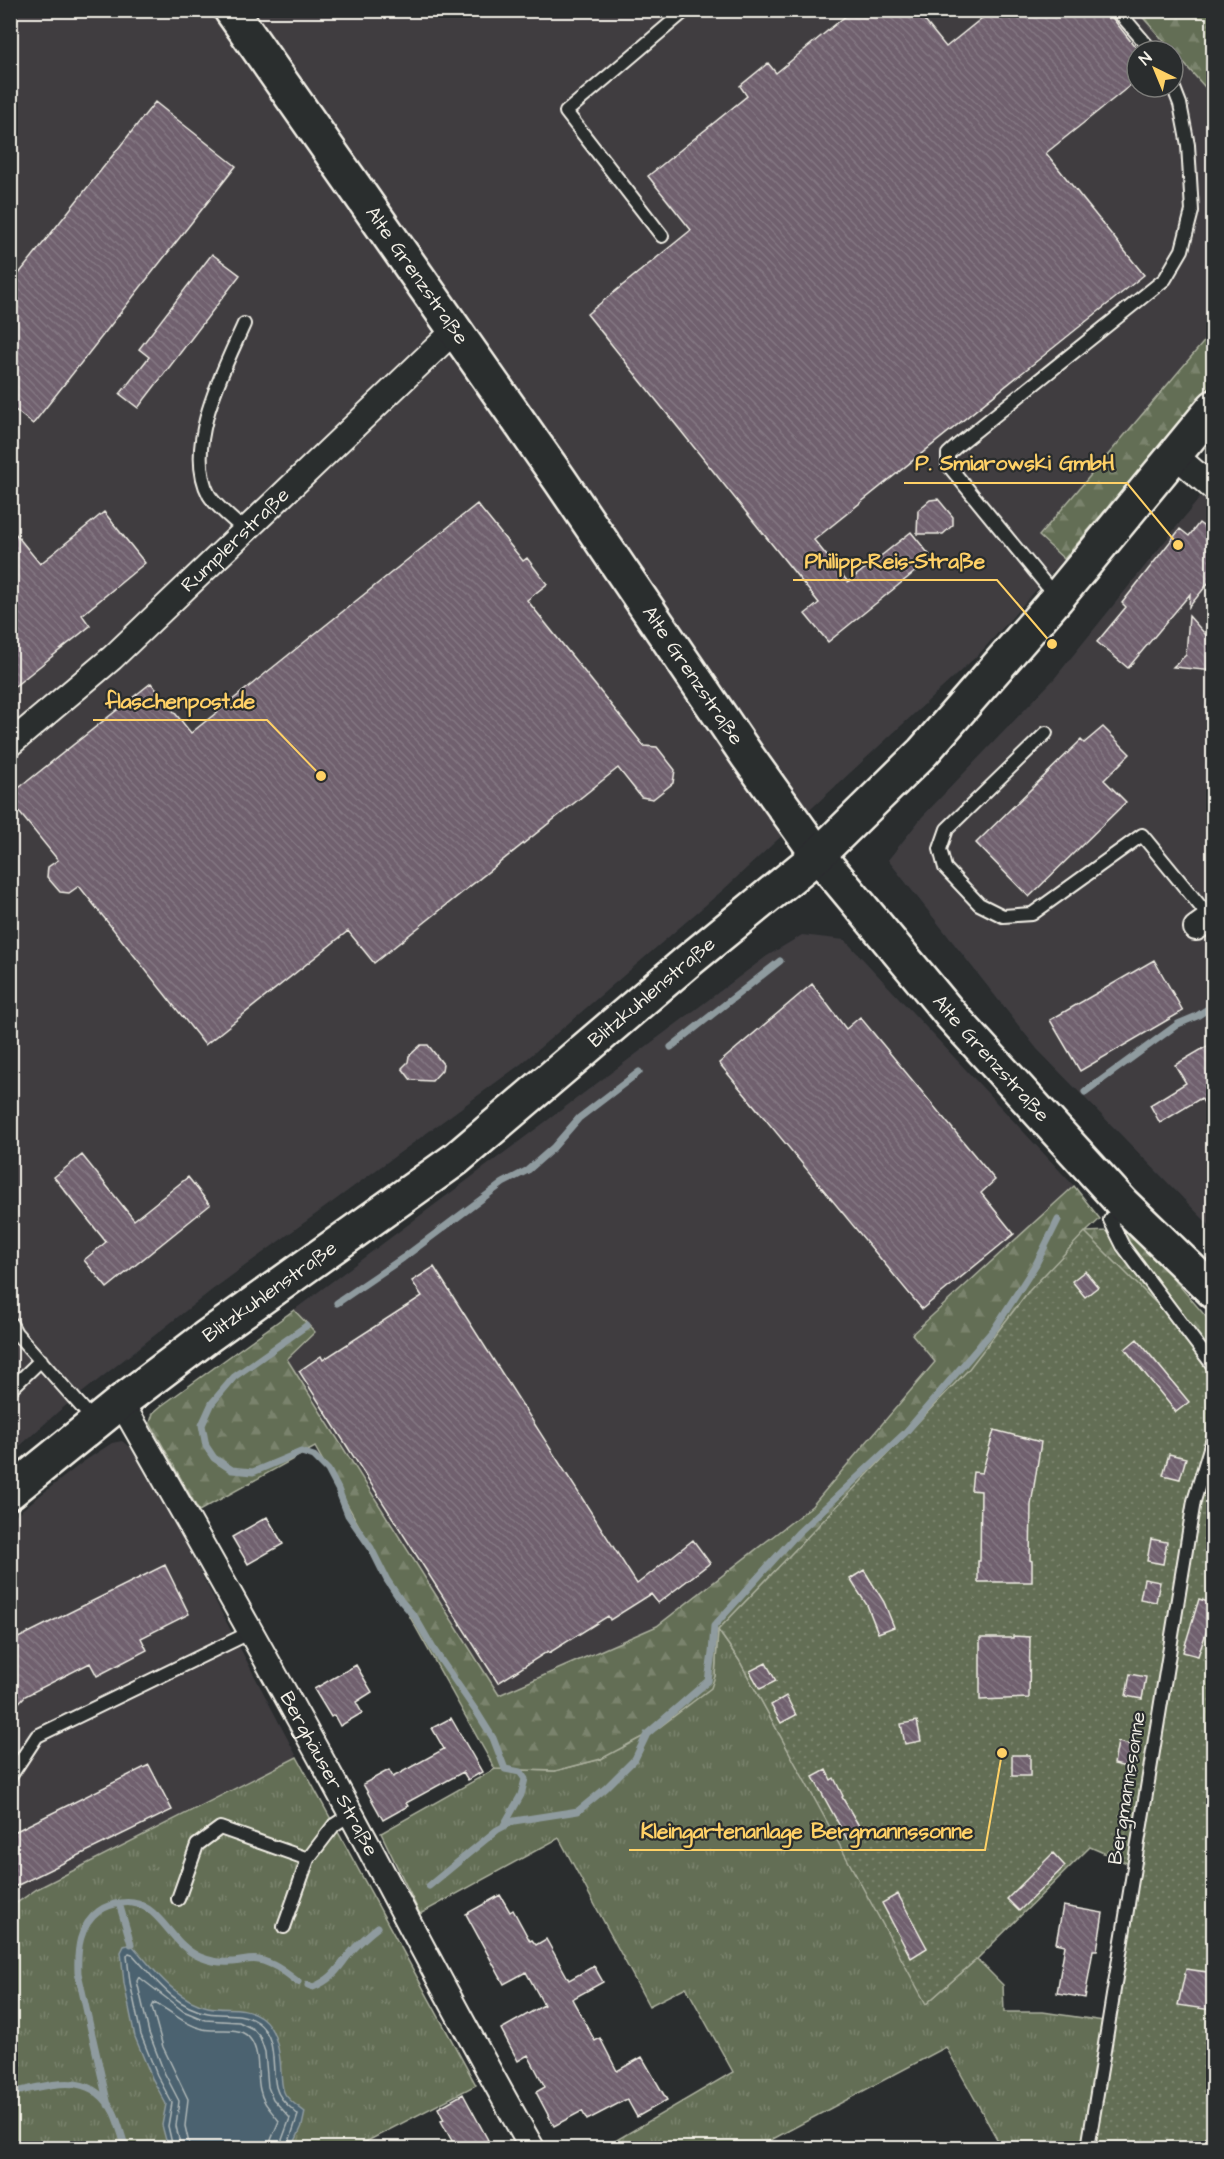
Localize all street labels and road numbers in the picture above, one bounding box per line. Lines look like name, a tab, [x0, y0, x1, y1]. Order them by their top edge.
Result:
street label: Alte Grenzstraße	[359, 201, 475, 350]
street label: Rumplerstraße	[175, 481, 296, 599]
street label: Alte Grenzstraße	[635, 600, 750, 751]
street label: Blitzkuhlenstraße	[582, 930, 722, 1054]
street label: Alte Grenzstraße	[926, 989, 1056, 1128]
street label: Blitzkuhlenstraße	[197, 1234, 343, 1350]
street label: Berghäuser Straße	[273, 1686, 385, 1861]
street label: Bergmannssonne	[1101, 1709, 1154, 1867]

